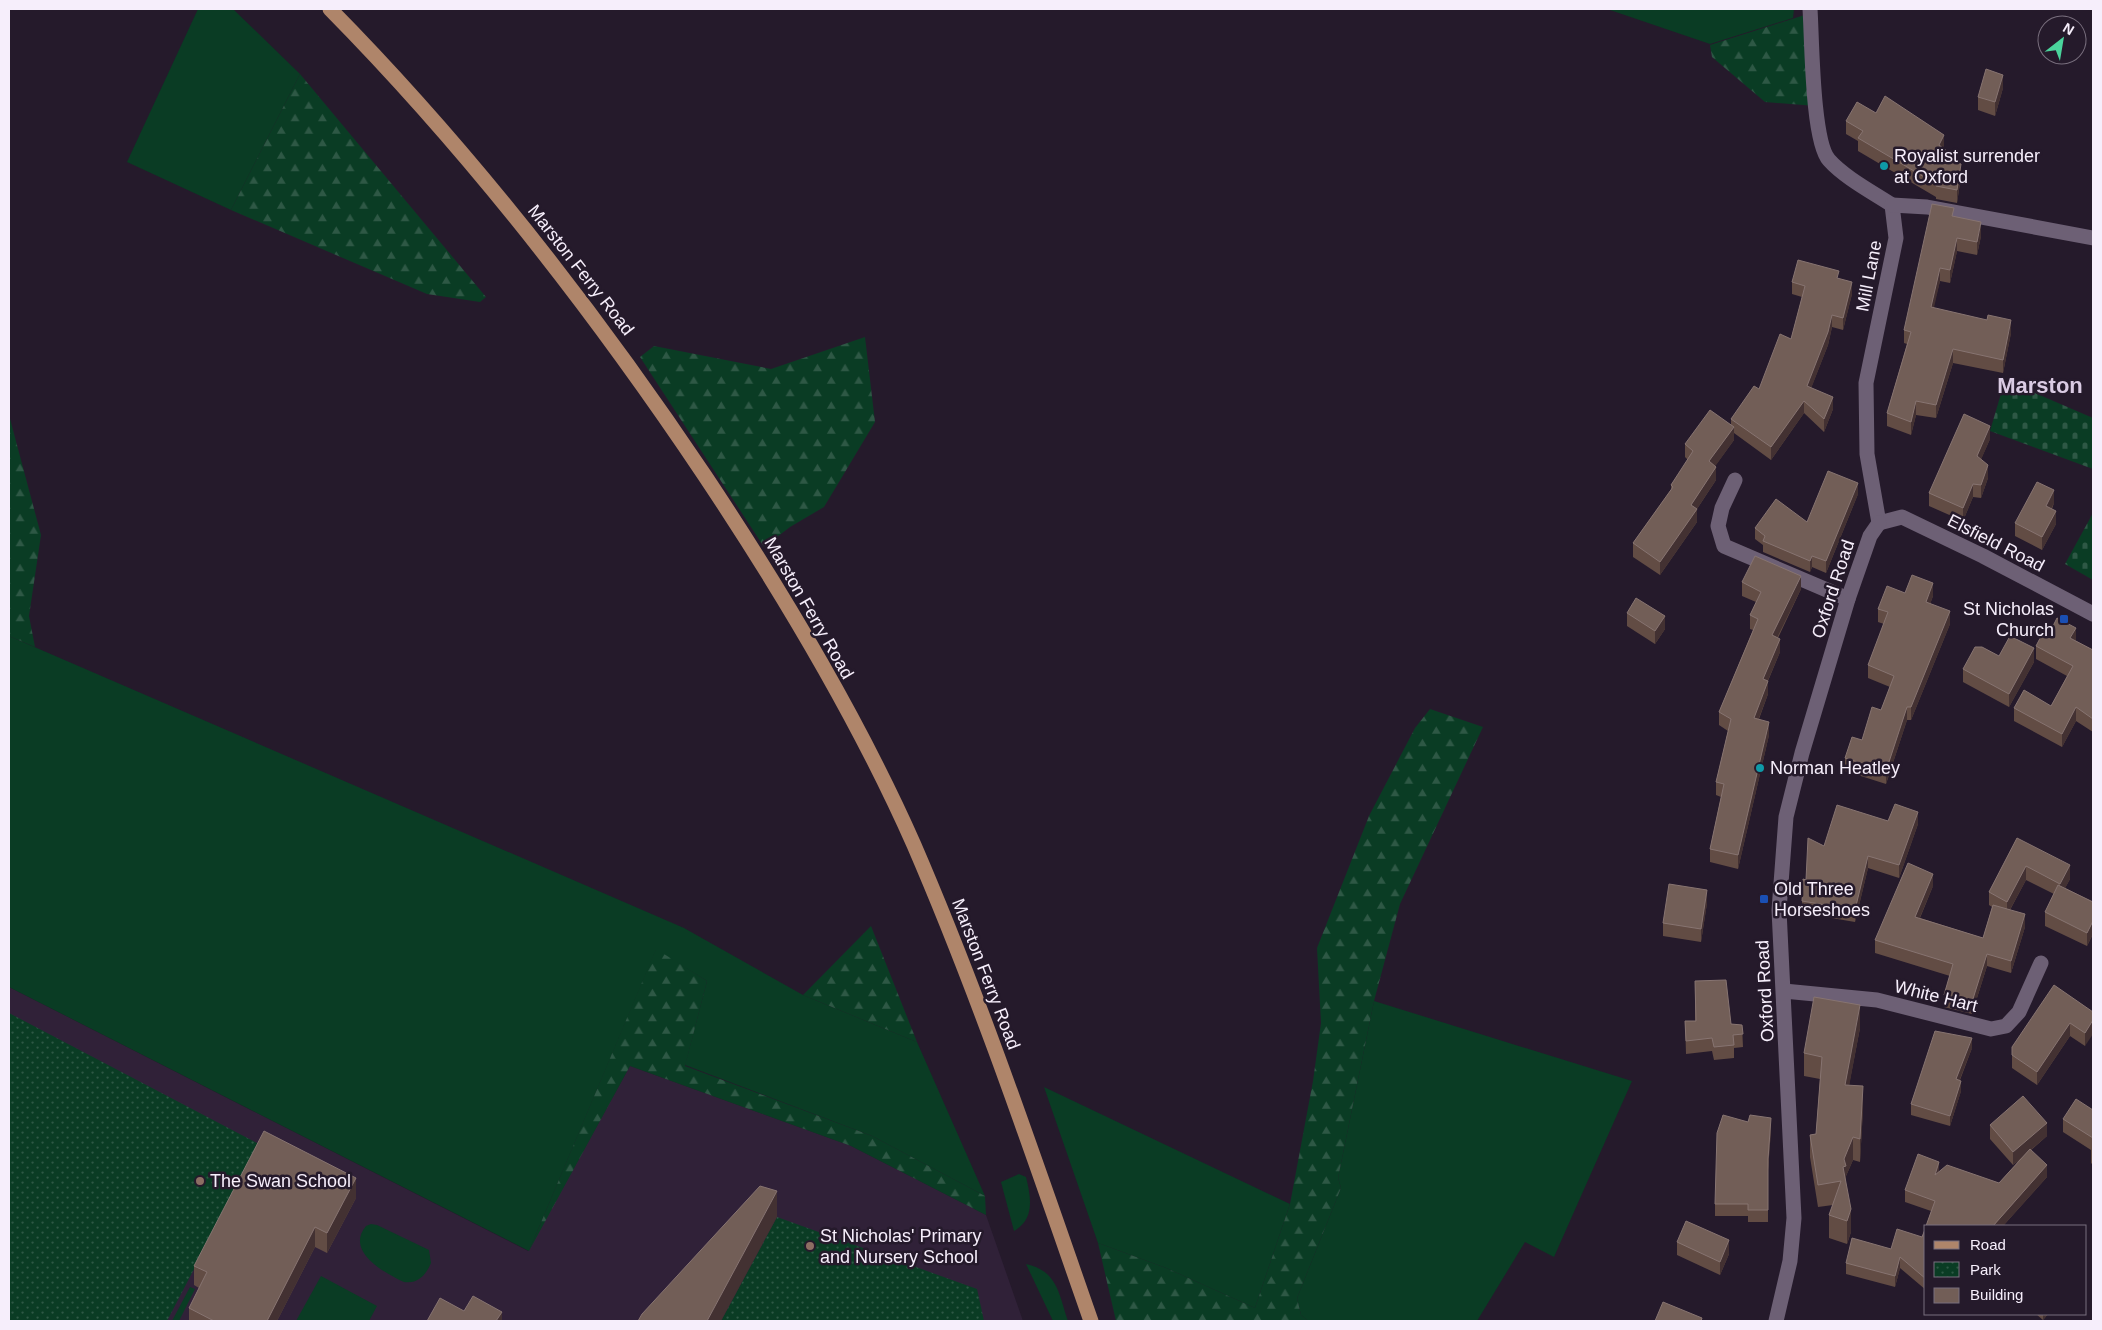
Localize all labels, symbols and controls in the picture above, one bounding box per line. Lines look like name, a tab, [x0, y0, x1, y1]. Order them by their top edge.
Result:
north arrow	[2037, 15, 2087, 65]
text: N	[2060, 19, 2077, 38]
place label: Royalist surrender at Oxford	[1894, 146, 2040, 187]
marker: Royalist surrender at Oxford	[1878, 160, 1890, 172]
street label: Marston Ferry Road	[524, 201, 638, 339]
street label: Mill Lane	[1852, 239, 1886, 313]
district label: Marston	[1997, 373, 2083, 398]
street label: Elsfield Road	[1944, 510, 2048, 576]
street label: Marston Ferry Road	[760, 534, 858, 682]
street label: Oxford Road	[1808, 537, 1858, 641]
place label: St Nicholas Church	[1963, 599, 2054, 640]
marker: St Nicholas Church	[2058, 613, 2070, 625]
place label: Norman Heatley	[1770, 758, 1900, 778]
marker: Norman Heatley	[1754, 762, 1766, 774]
place label: Old Three Horseshoes	[1774, 879, 1870, 920]
marker: Old Three Horseshoes	[1758, 893, 1770, 905]
street label: Marston Ferry Road	[948, 896, 1024, 1052]
street label: Oxford Road	[1752, 940, 1778, 1042]
street label: White Hart	[1892, 976, 1980, 1016]
place label: The Swan School	[210, 1171, 351, 1191]
marker: The Swan School	[194, 1175, 206, 1187]
legend	[1924, 1225, 2087, 1315]
place label: St Nicholas' Primary and Nursery School	[820, 1226, 981, 1267]
text: Road	[1970, 1236, 2006, 1253]
marker: St Nicholas' Primary and Nursery School	[804, 1240, 816, 1252]
text: Park	[1970, 1261, 2001, 1278]
text: Building	[1970, 1286, 2023, 1303]

